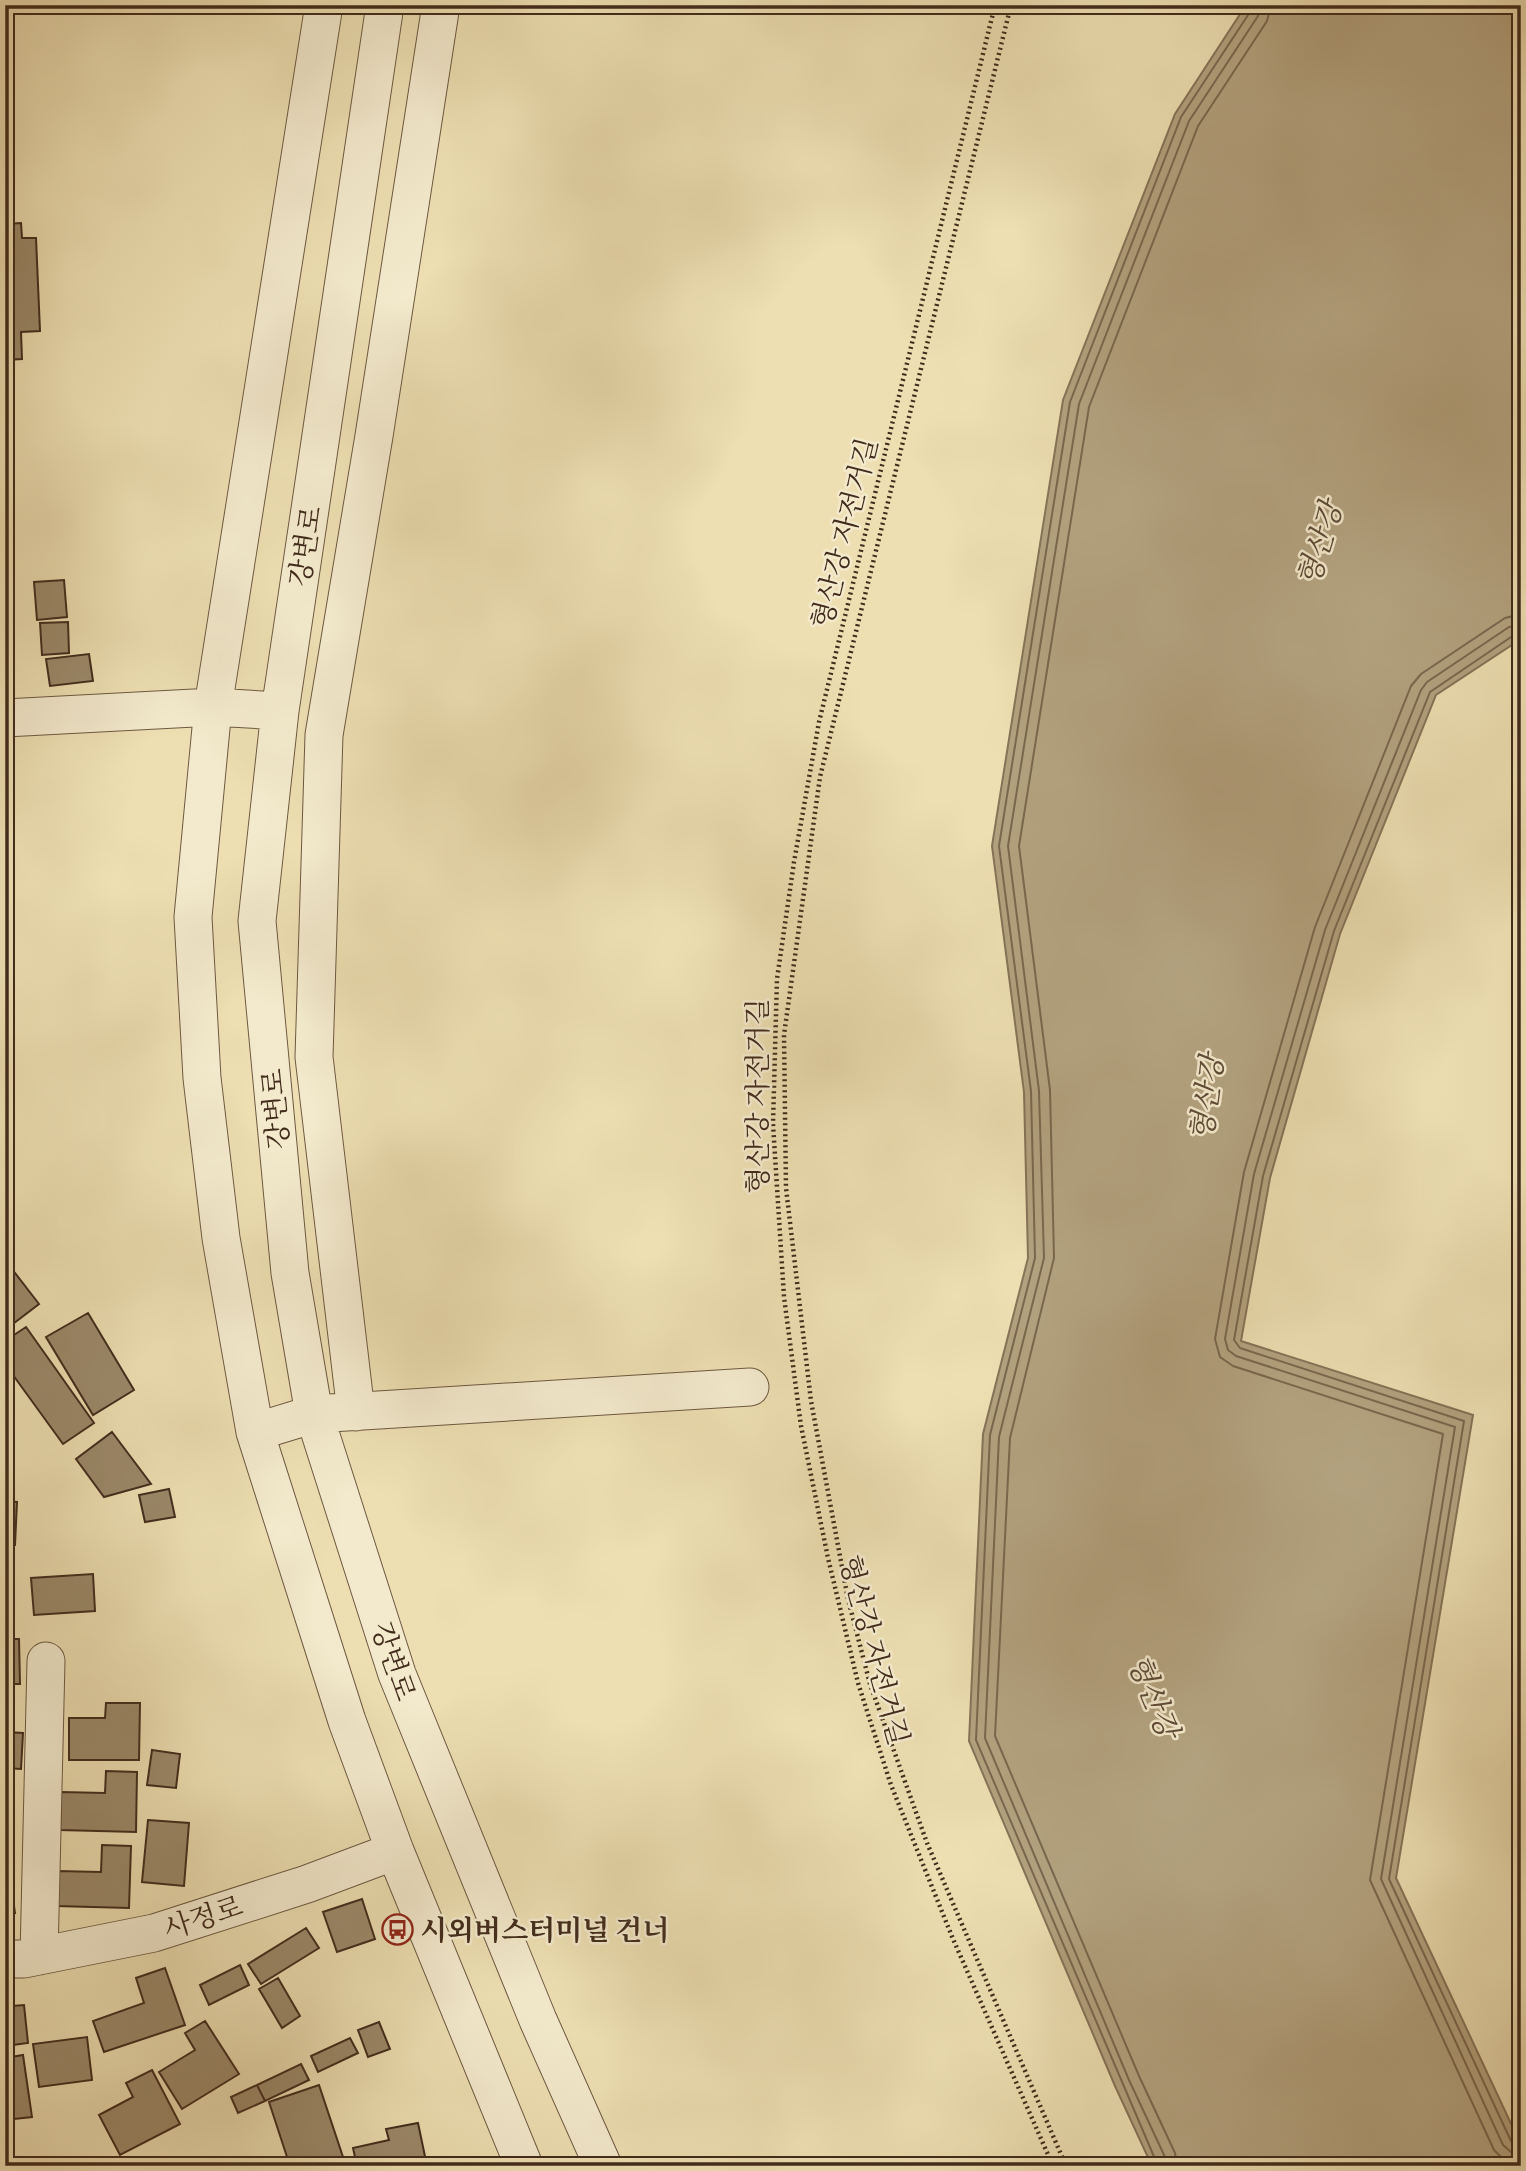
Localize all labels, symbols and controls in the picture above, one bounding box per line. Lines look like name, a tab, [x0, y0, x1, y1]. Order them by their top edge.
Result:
street label: 형산강 자전거길	[804, 434, 885, 632]
water label: 형산강	[1290, 493, 1351, 591]
street label: 강변로	[282, 503, 329, 589]
street label: 형산강 자전거길	[740, 998, 775, 1194]
water label: 형산강	[1183, 1048, 1231, 1144]
street label: 강변로	[255, 1067, 296, 1151]
street label: 형산강 자전거길	[832, 1551, 917, 1749]
street label: 강변로	[364, 1617, 423, 1705]
water label: 형산강	[1120, 1649, 1187, 1747]
street label: 사정로	[159, 1888, 247, 1947]
bus stop icon: 시외버스터미널 건너	[380, 1913, 414, 1947]
place label: 시외버스터미널 건너	[420, 1913, 669, 1948]

